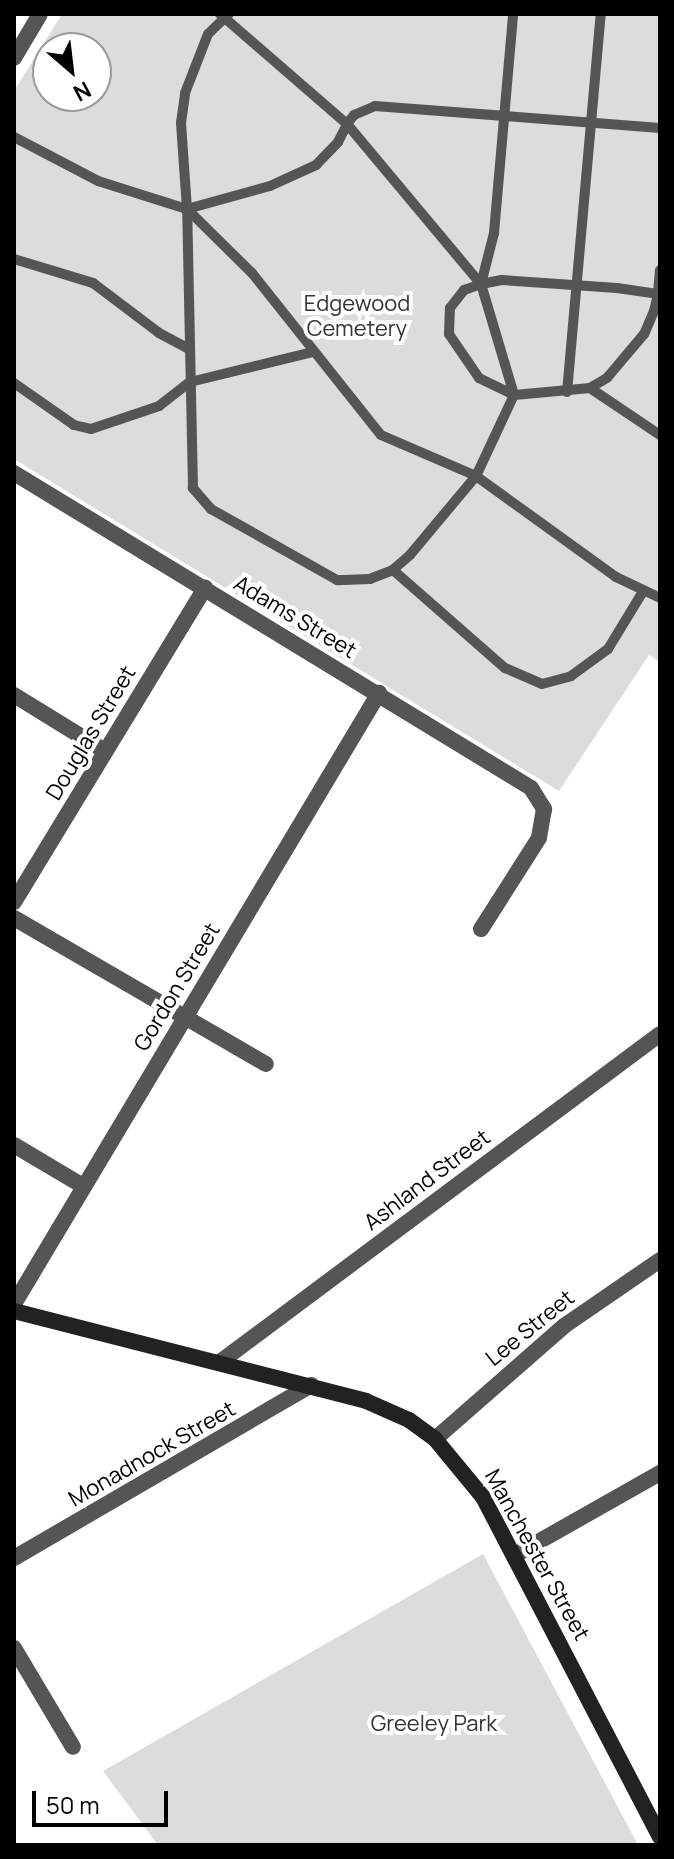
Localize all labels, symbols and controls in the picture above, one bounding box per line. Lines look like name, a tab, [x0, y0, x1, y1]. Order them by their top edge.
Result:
north arrow	[32, 32, 112, 112]
text: N	[68, 74, 96, 108]
park label: Edgewood Cemetery	[304, 290, 410, 342]
street label: Adams Street	[229, 570, 361, 664]
street label: Douglas Street	[41, 661, 141, 805]
street label: Gordon Street	[129, 918, 225, 1056]
street label: Ashland Street	[359, 1124, 495, 1236]
street label: Lee Street	[481, 1284, 579, 1372]
street label: Monadnock Street	[64, 1396, 240, 1512]
street label: Manchester Street	[479, 1465, 595, 1645]
park label: Greeley Park	[371, 1711, 497, 1737]
scale bar	[36, 1775, 172, 1825]
text: 50 m	[46, 1788, 100, 1821]

